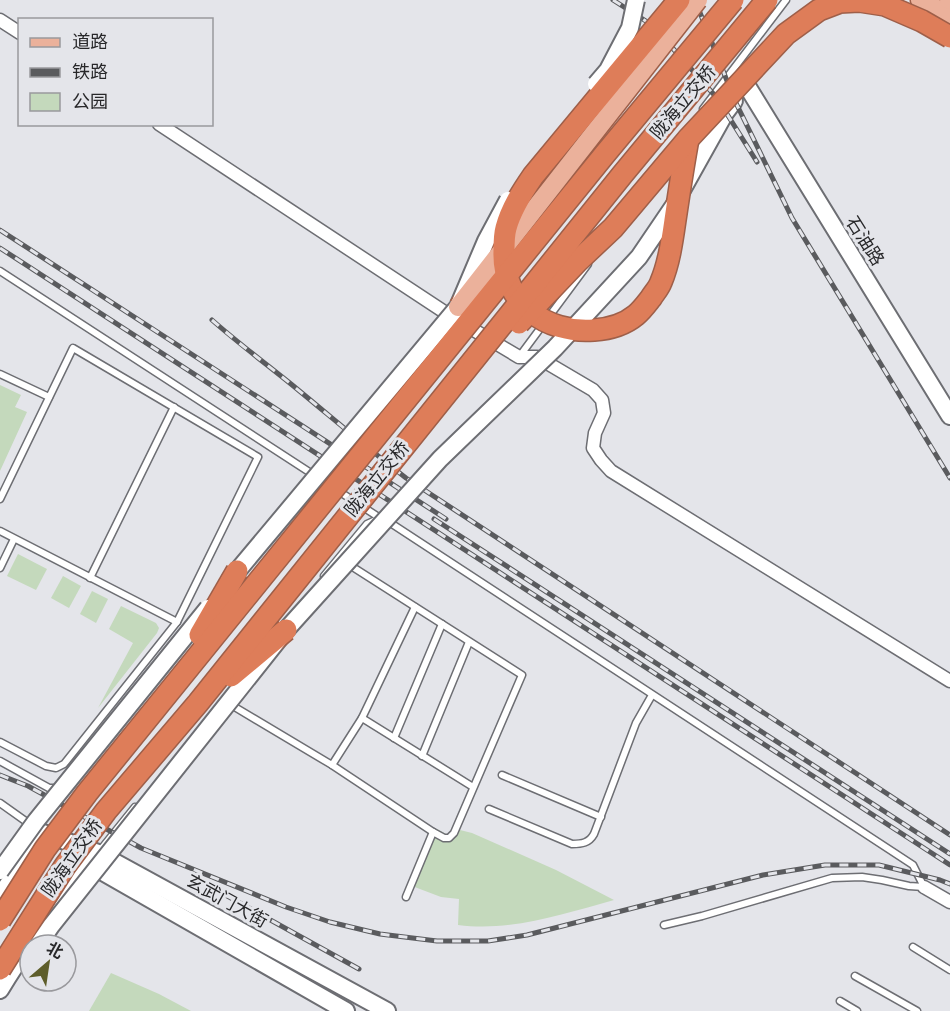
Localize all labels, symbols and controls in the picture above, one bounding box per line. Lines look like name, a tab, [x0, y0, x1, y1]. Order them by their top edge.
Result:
legend	[18, 18, 213, 126]
text: 道路	[72, 31, 108, 53]
street label: 陇海立交桥	[646, 60, 720, 144]
text: 铁路	[72, 61, 108, 83]
text: 公园	[72, 91, 108, 113]
street label: 石油路	[841, 212, 889, 270]
street label: 陇海立交桥	[340, 437, 414, 521]
street label: 陇海立交桥	[37, 815, 107, 901]
street label: 玄武门大街	[182, 870, 272, 932]
north arrow	[18, 933, 78, 993]
text: 北	[43, 938, 67, 963]

